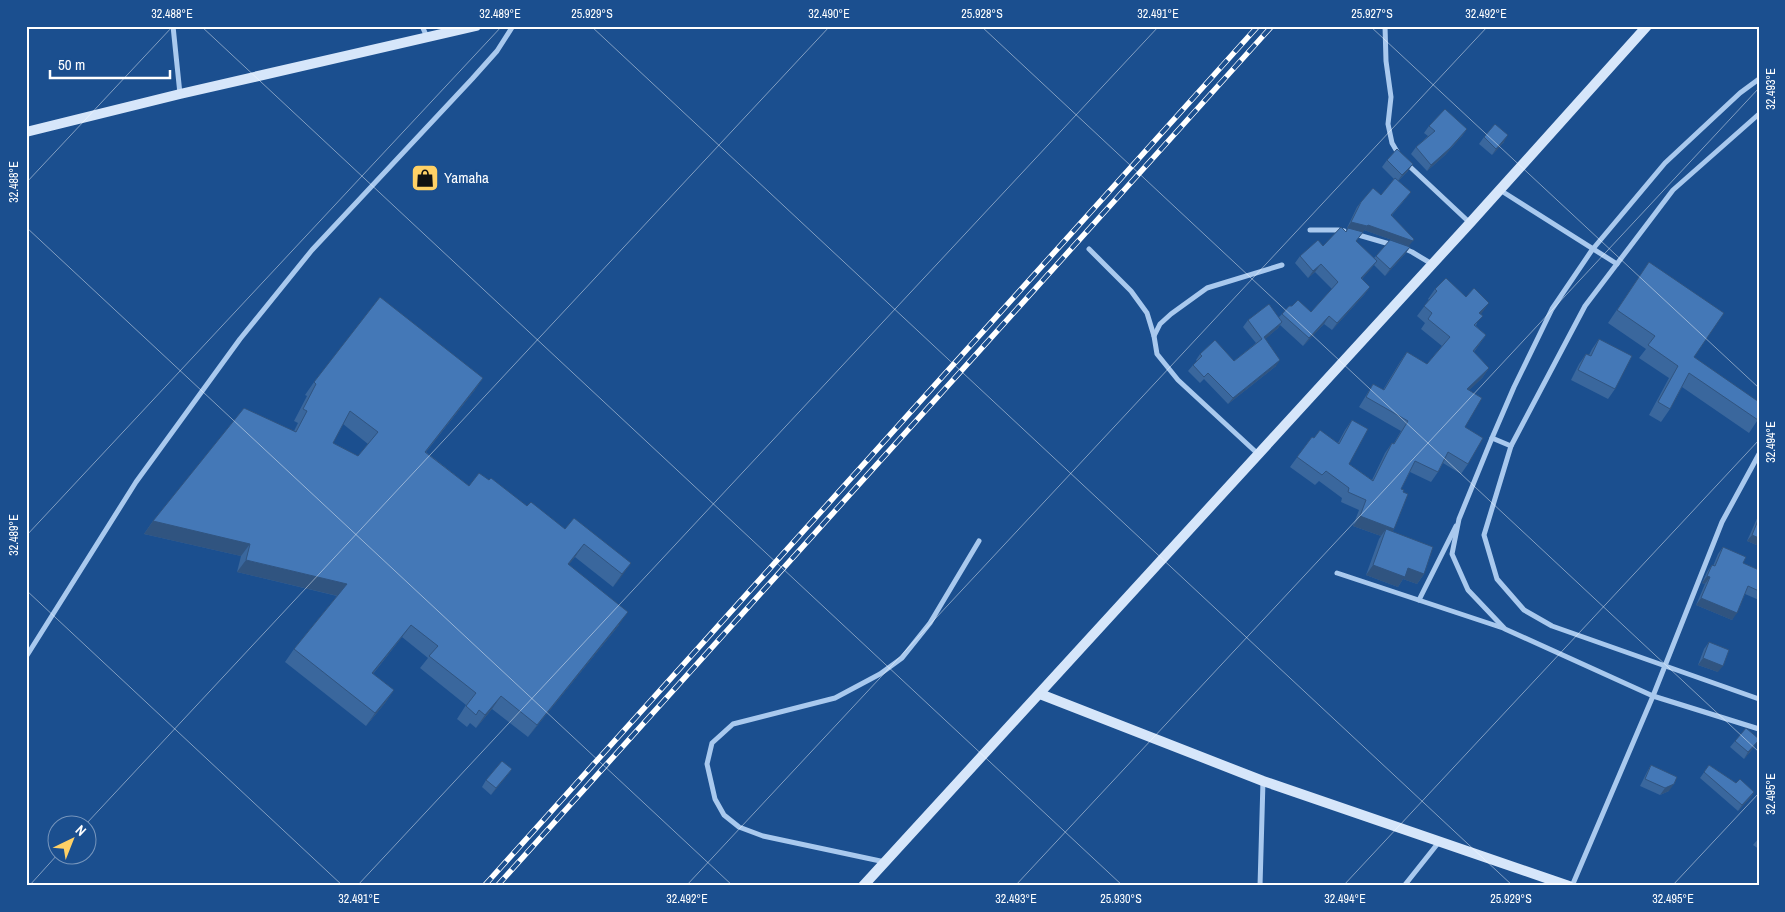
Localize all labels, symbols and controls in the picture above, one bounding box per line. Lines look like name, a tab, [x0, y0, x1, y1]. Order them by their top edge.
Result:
text: 32.488°E	[151, 6, 193, 22]
text: 32.489°E	[479, 6, 521, 22]
text: 25.929°S	[571, 6, 613, 22]
text: 32.490°E	[808, 6, 850, 22]
text: 25.928°S	[961, 6, 1003, 22]
text: 32.491°E	[1137, 6, 1179, 22]
text: 25.927°S	[1351, 6, 1393, 22]
text: 32.492°E	[1465, 6, 1507, 22]
scale bar	[50, 48, 170, 80]
text: 50 m	[58, 54, 85, 75]
text: 32.493°E	[1763, 68, 1779, 110]
text: 32.488°E	[6, 161, 22, 203]
shop icon: Yamaha	[410, 163, 440, 193]
place label: Yamaha	[444, 167, 489, 188]
text: 32.494°E	[1763, 421, 1779, 463]
text: 32.489°E	[6, 514, 22, 556]
text: 32.495°E	[1763, 773, 1779, 815]
north arrow	[48, 814, 98, 864]
text: N	[72, 821, 90, 840]
text: 32.491°E	[338, 891, 380, 907]
text: 32.492°E	[666, 891, 708, 907]
text: 32.493°E	[995, 891, 1037, 907]
text: 25.930°S	[1100, 891, 1142, 907]
text: 32.494°E	[1324, 891, 1366, 907]
text: 25.929°S	[1490, 891, 1532, 907]
text: 32.495°E	[1652, 891, 1694, 907]

